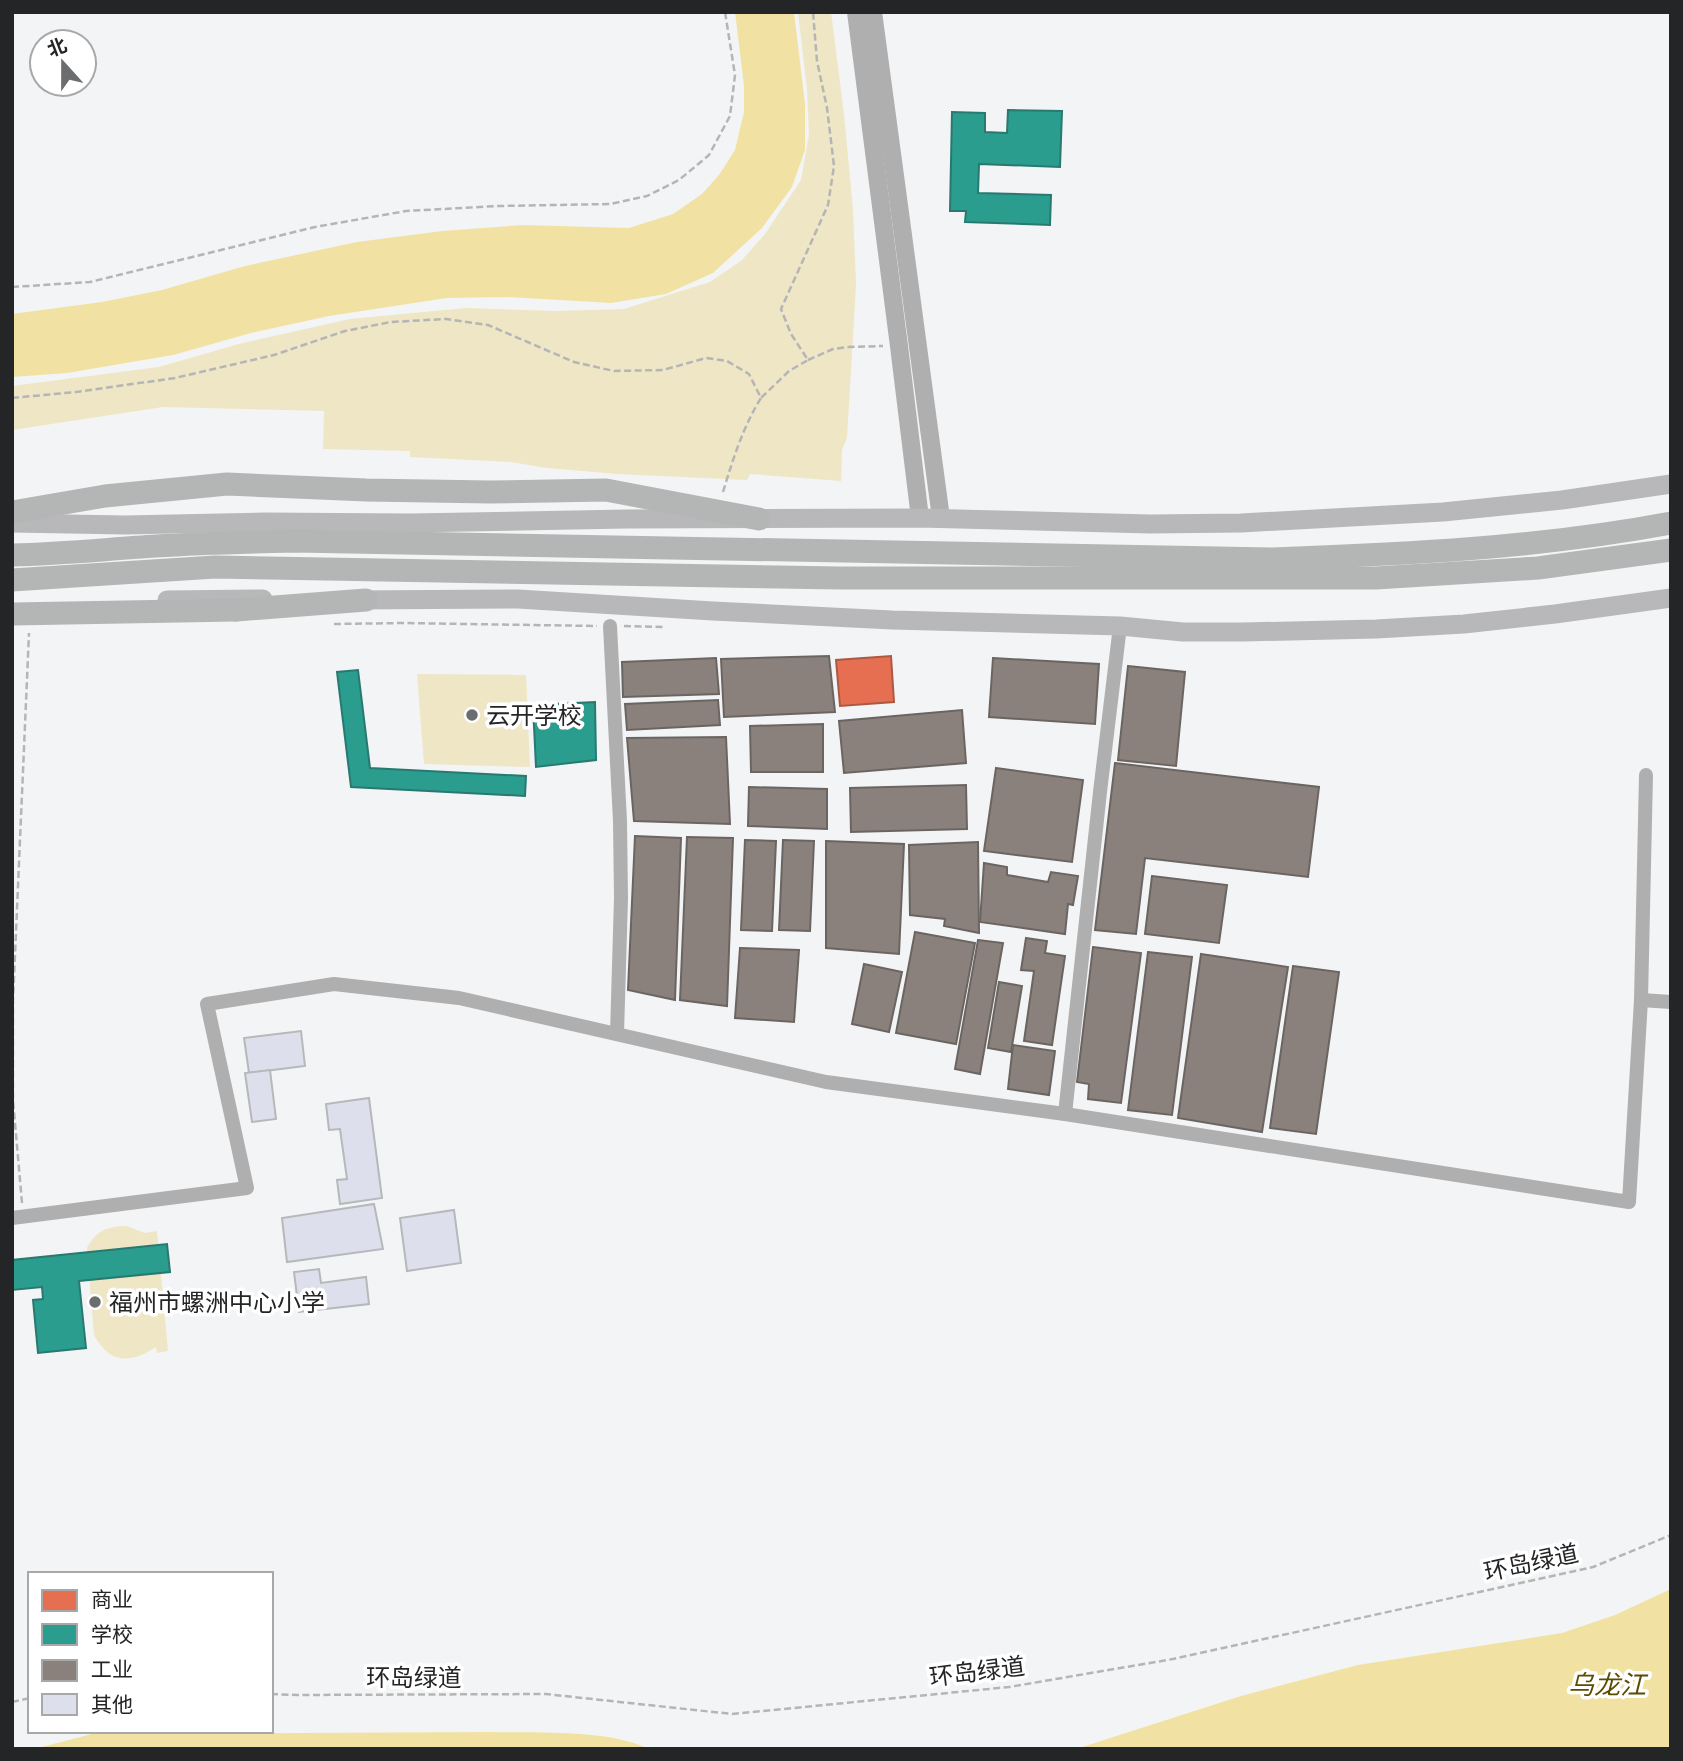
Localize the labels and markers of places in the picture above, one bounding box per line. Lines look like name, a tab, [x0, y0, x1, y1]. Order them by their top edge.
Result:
place label: 云开学校	[486, 701, 582, 729]
marker: 云开学校	[464, 707, 480, 723]
place label: 福州市螺洲中心小学	[109, 1288, 325, 1316]
marker: 福州市螺洲中心小学	[87, 1294, 103, 1310]

